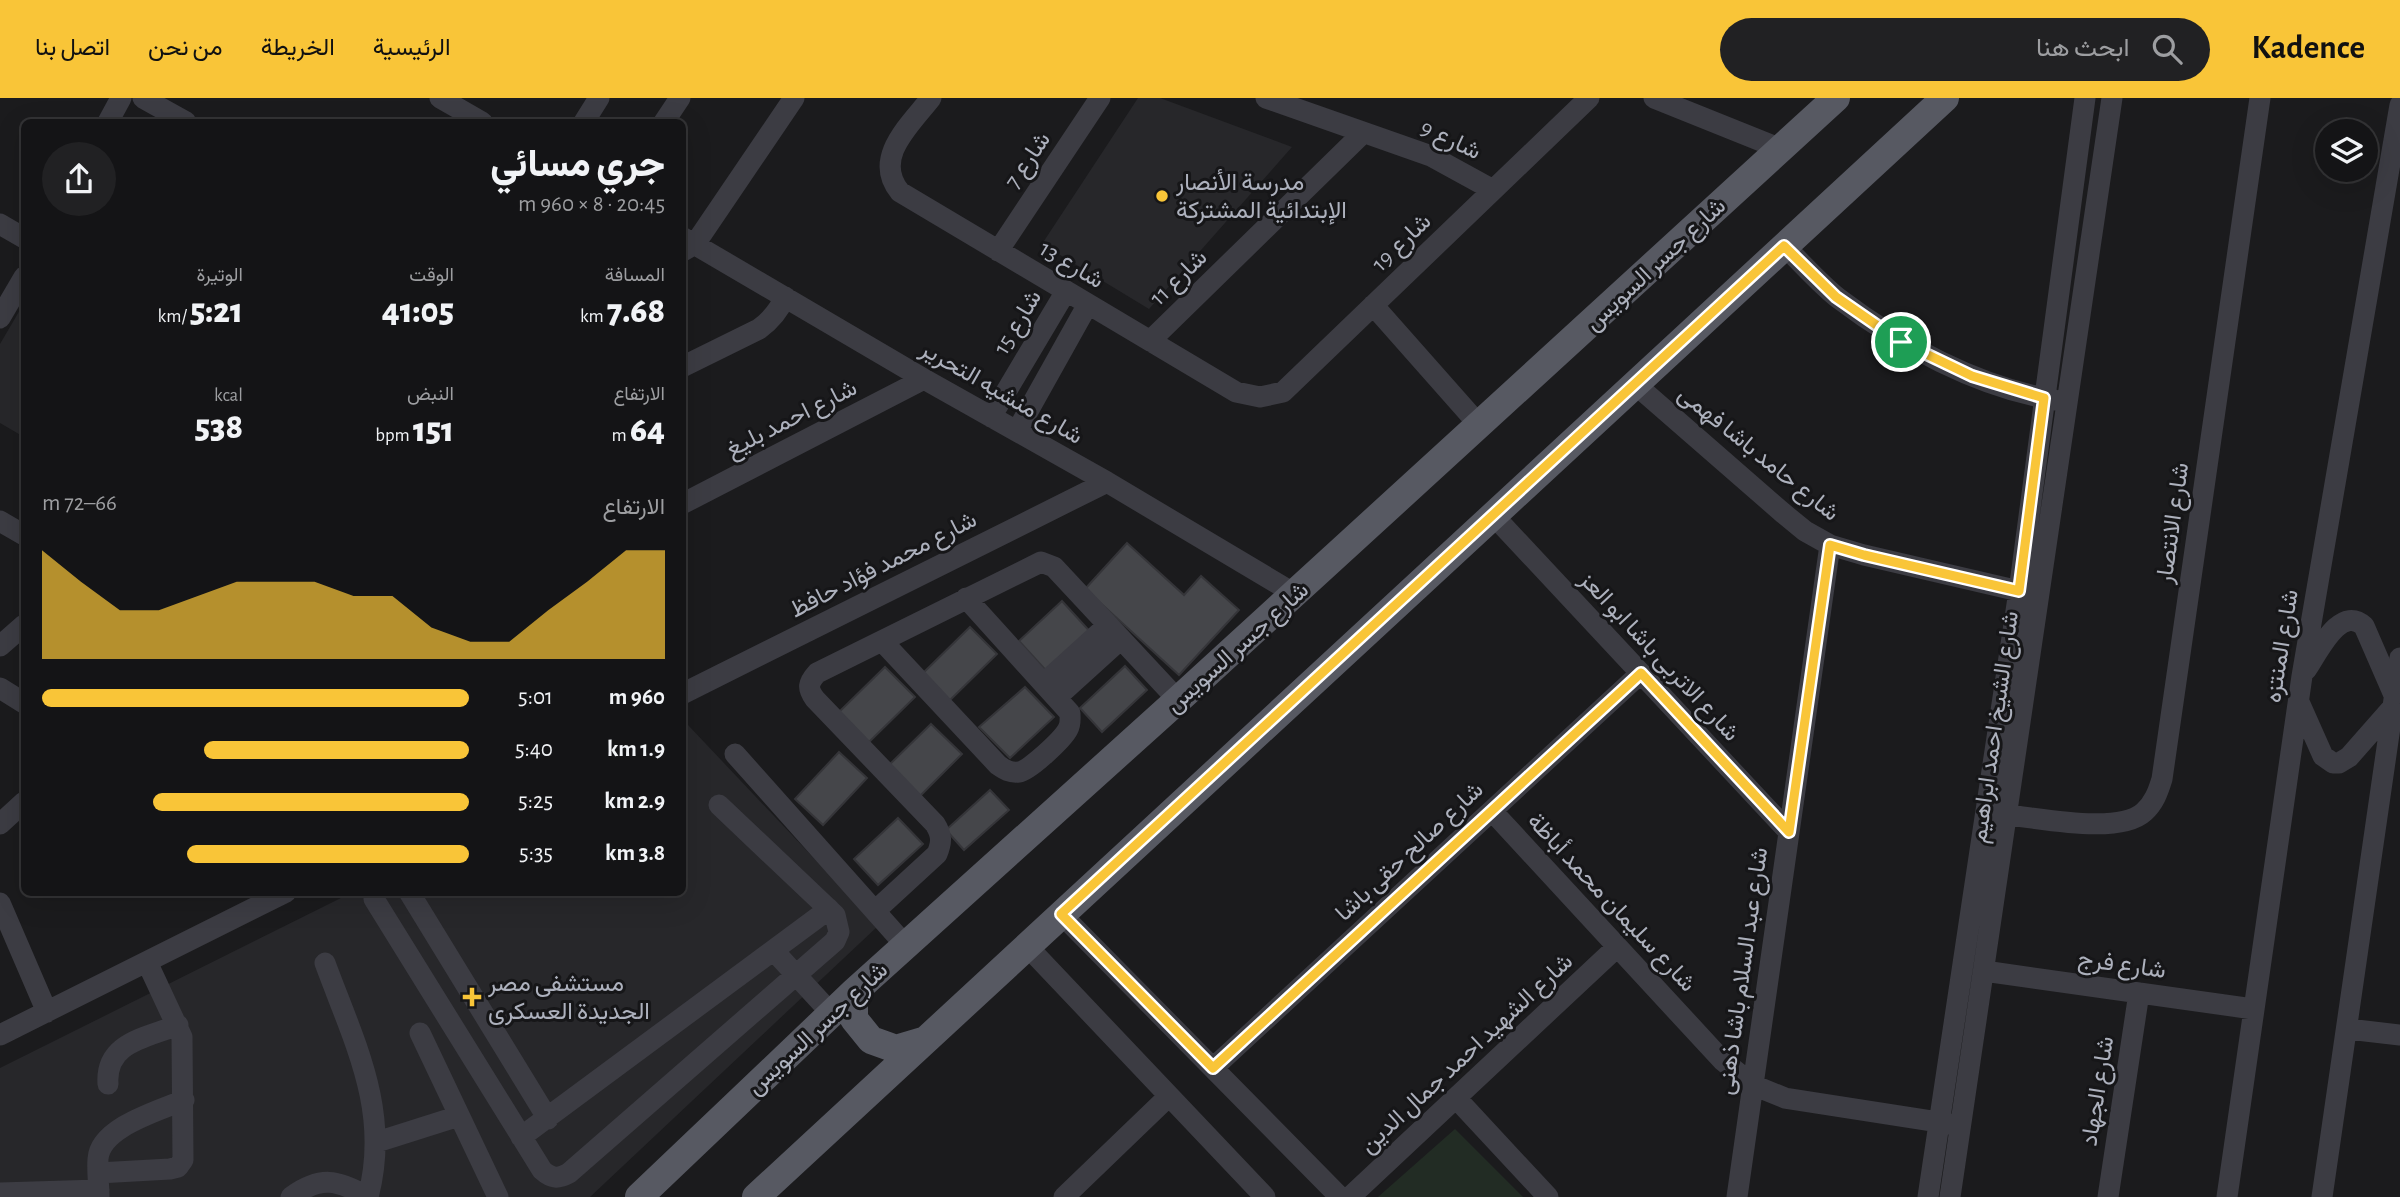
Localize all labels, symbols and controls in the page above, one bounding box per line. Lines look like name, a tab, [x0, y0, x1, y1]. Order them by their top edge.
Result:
search box	[1720, 18, 2210, 81]
icon: search	[2148, 30, 2186, 68]
text: Kadence	[2252, 32, 2365, 65]
text: ابحث هنا	[2036, 35, 2130, 61]
text: اتصل بنا	[35, 36, 110, 60]
text: من نحن	[148, 36, 223, 60]
text: الخريطة	[261, 36, 335, 60]
text: الرئيسية	[373, 36, 450, 60]
street label: شارع 9	[1415, 116, 1484, 167]
map controls	[2315, 119, 2378, 182]
button: layers	[2315, 119, 2378, 182]
street label: شارع 7	[1000, 128, 1058, 195]
button: share	[42, 142, 116, 216]
text: جري مسائي	[490, 146, 665, 184]
place label: مدرسة الأنصار الإبتدائية المشتركة	[1175, 168, 1347, 225]
marker: مدرسة الأنصار الإبتدائية المشتركة	[1154, 188, 1170, 204]
text: 20:45 · 8 × 960 m	[518, 193, 665, 216]
street label: شارع جسر السويس	[1581, 194, 1733, 338]
street label: شارع 19	[1368, 209, 1438, 278]
street label: شارع 13	[1034, 236, 1108, 296]
street label: شارع 11	[1146, 245, 1214, 312]
text: الوتيرة	[197, 266, 243, 285]
text: الوقت	[409, 266, 454, 285]
text: المسافة	[605, 266, 665, 285]
street label: شارع 15	[989, 286, 1049, 360]
text: 5:21	[190, 294, 243, 329]
text: 41:05	[382, 294, 454, 329]
text: 7.68	[607, 294, 665, 329]
text: /km	[158, 307, 190, 326]
text: km	[580, 307, 607, 326]
pin	[1871, 312, 1931, 372]
icon: arrive	[1882, 323, 1920, 361]
street label: شارع منشيه التحرير	[914, 336, 1087, 452]
street label: شارع احمد بليغ	[722, 376, 863, 466]
street label: شارع حامد باشا فهمى	[1672, 382, 1843, 528]
text: النبض	[407, 385, 454, 404]
text: الارتفاع	[613, 385, 665, 404]
text: kcal	[214, 386, 243, 405]
text: 538	[195, 410, 243, 445]
text: 151	[413, 413, 454, 448]
text: 64	[630, 413, 665, 448]
text: bpm	[375, 426, 413, 445]
text: m	[612, 426, 630, 445]
street label: شارع الانتصار	[2152, 461, 2196, 587]
text: 66–72 m	[42, 492, 117, 515]
text: الارتفاع	[603, 496, 665, 519]
street label: شارع محمد فؤاد حافظ	[786, 507, 982, 625]
street label: شارع الاتربى باشا ابو العز	[1572, 567, 1744, 748]
street label: شارع جسر السويس	[1162, 578, 1315, 720]
street label: شارع المنتزه	[2261, 588, 2306, 705]
street label: شارع الشيخ احمد ابراهيم	[1967, 610, 2027, 845]
text: 5:01	[518, 686, 553, 709]
text: 960 m	[609, 686, 665, 709]
text: 5:40	[515, 738, 553, 761]
text: 1.9 km	[607, 738, 665, 761]
street label: شارع صالح حقى باشا	[1331, 777, 1491, 929]
text: 5:25	[518, 790, 553, 813]
text: 2.9 km	[604, 790, 665, 813]
street label: شارع سليمان محمد أباظة	[1520, 807, 1702, 999]
text: 5:35	[519, 842, 553, 865]
text: 3.8 km	[605, 842, 665, 865]
street label: شارع عبد السلام باشا ذهنى	[1714, 846, 1775, 1097]
street label: شارع فرج	[2076, 947, 2167, 986]
street label: شارع الشهيد احمد جمال الدين	[1356, 949, 1580, 1160]
street label: شارع جسر السويس	[743, 958, 895, 1102]
place label: مستشفى مصر الجديدة العسكرى	[487, 972, 650, 1026]
marker: مستشفى مصر الجديدة العسكرى	[462, 987, 482, 1007]
street label: شارع الجهاد	[2077, 1035, 2121, 1148]

